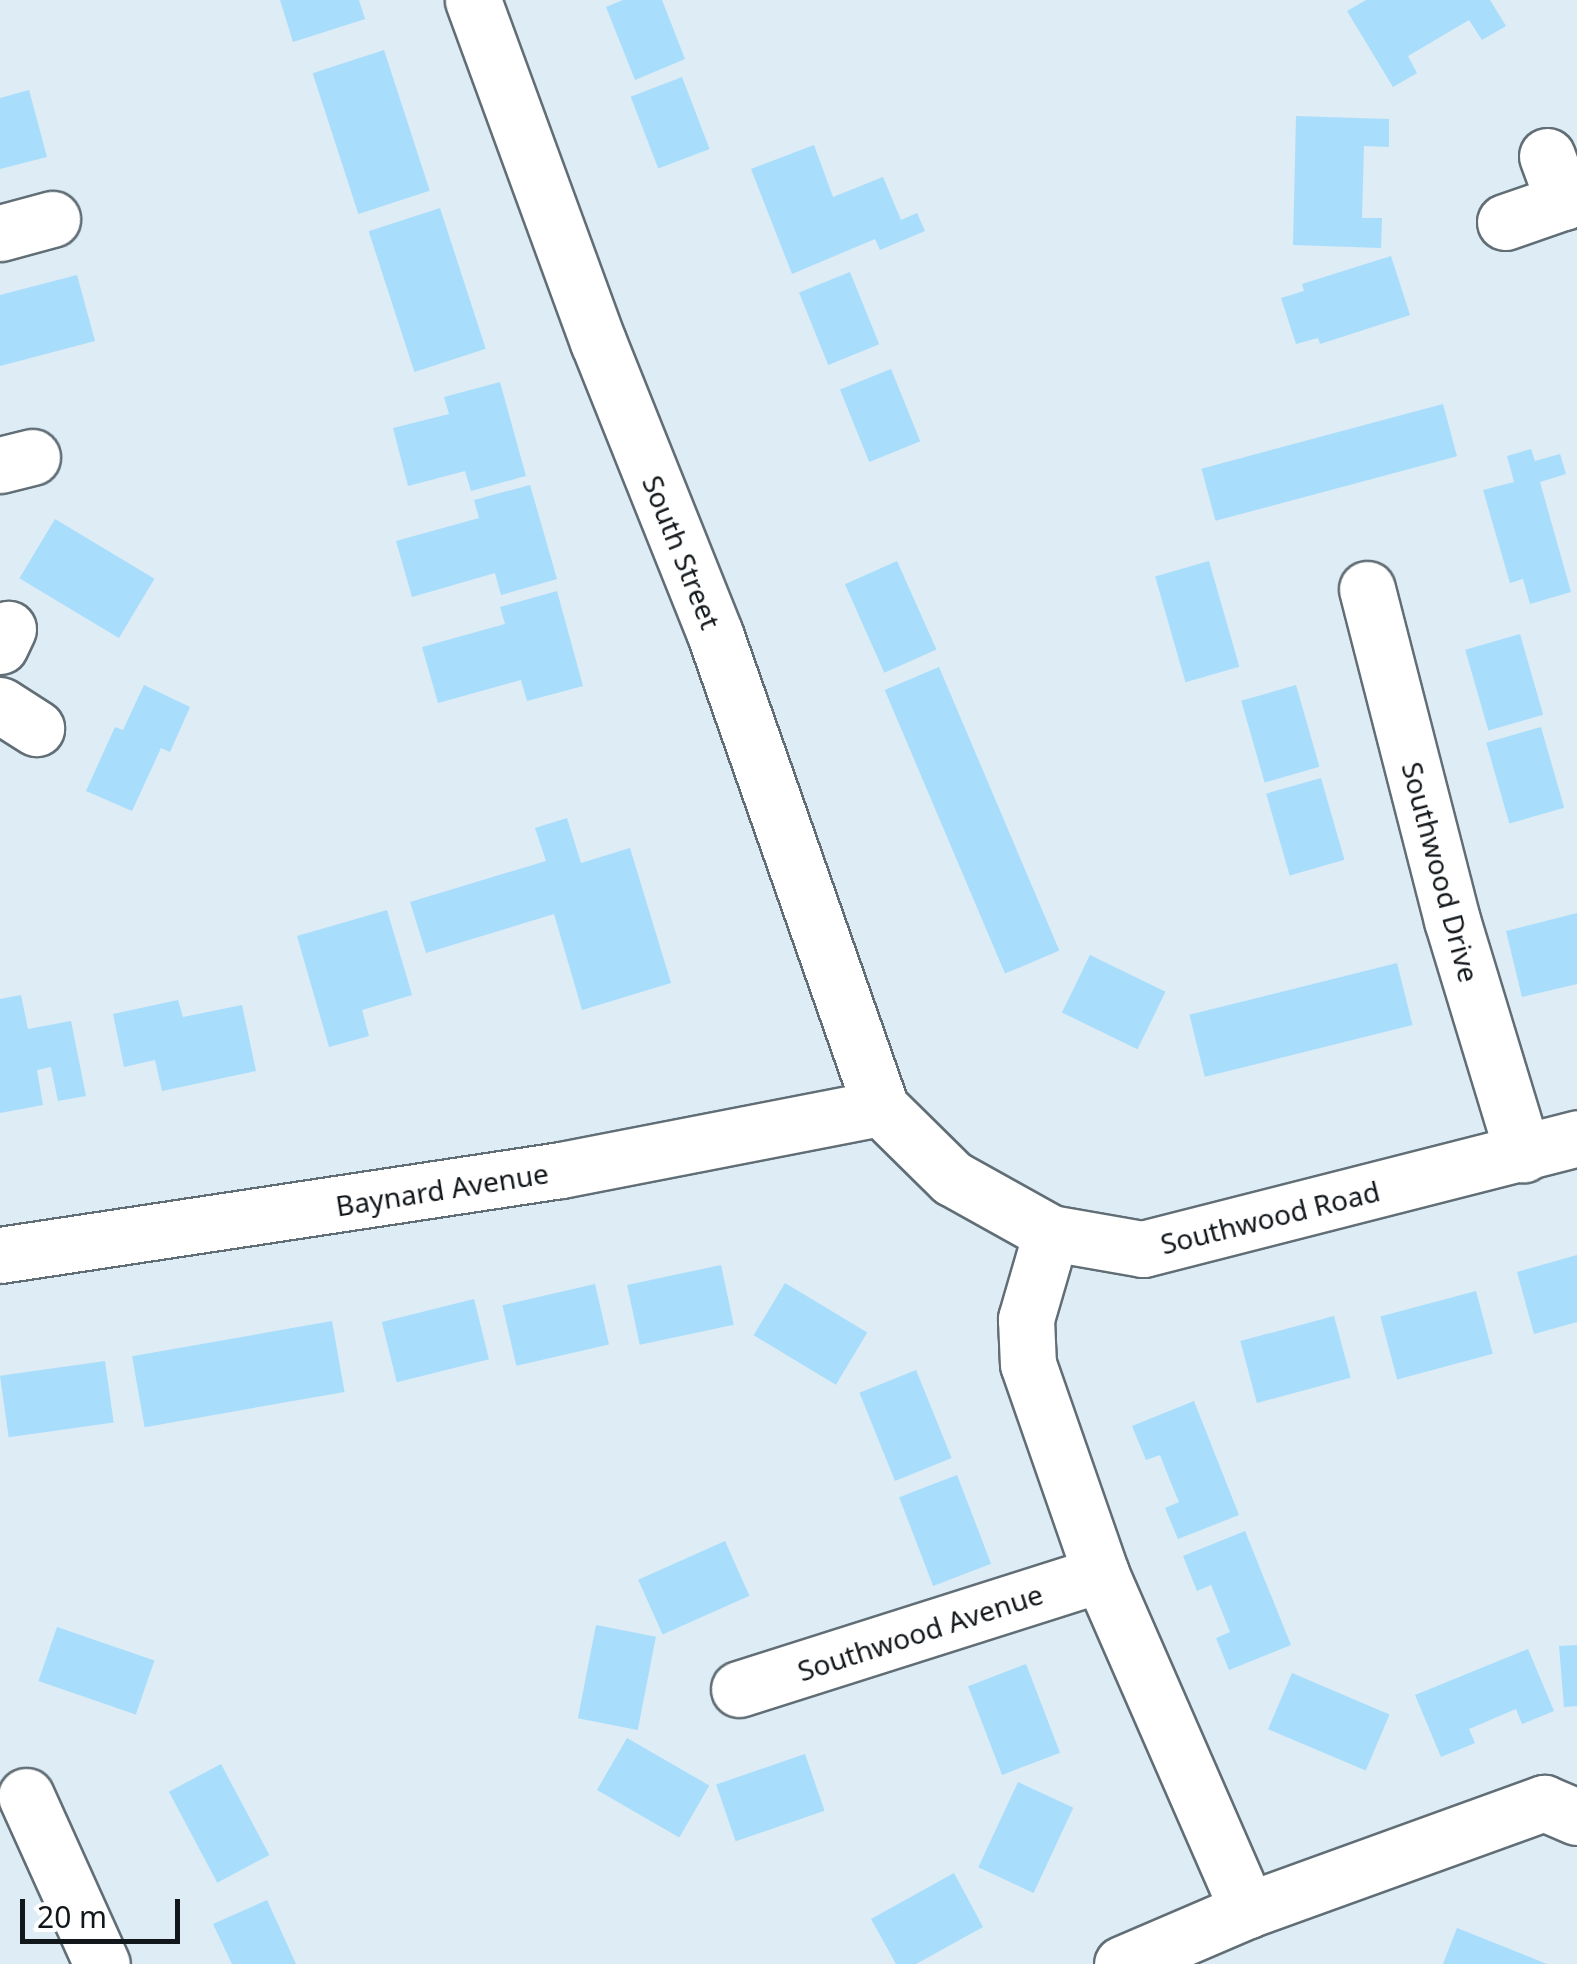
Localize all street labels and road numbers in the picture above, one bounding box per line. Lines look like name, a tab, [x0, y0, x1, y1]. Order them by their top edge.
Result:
street label: South Street	[636, 470, 728, 634]
street label: Southwood Drive	[1395, 758, 1487, 986]
street label: Baynard Avenue	[333, 1156, 551, 1222]
street label: Southwood Road	[1157, 1174, 1383, 1260]
street label: Southwood Avenue	[793, 1577, 1047, 1687]

